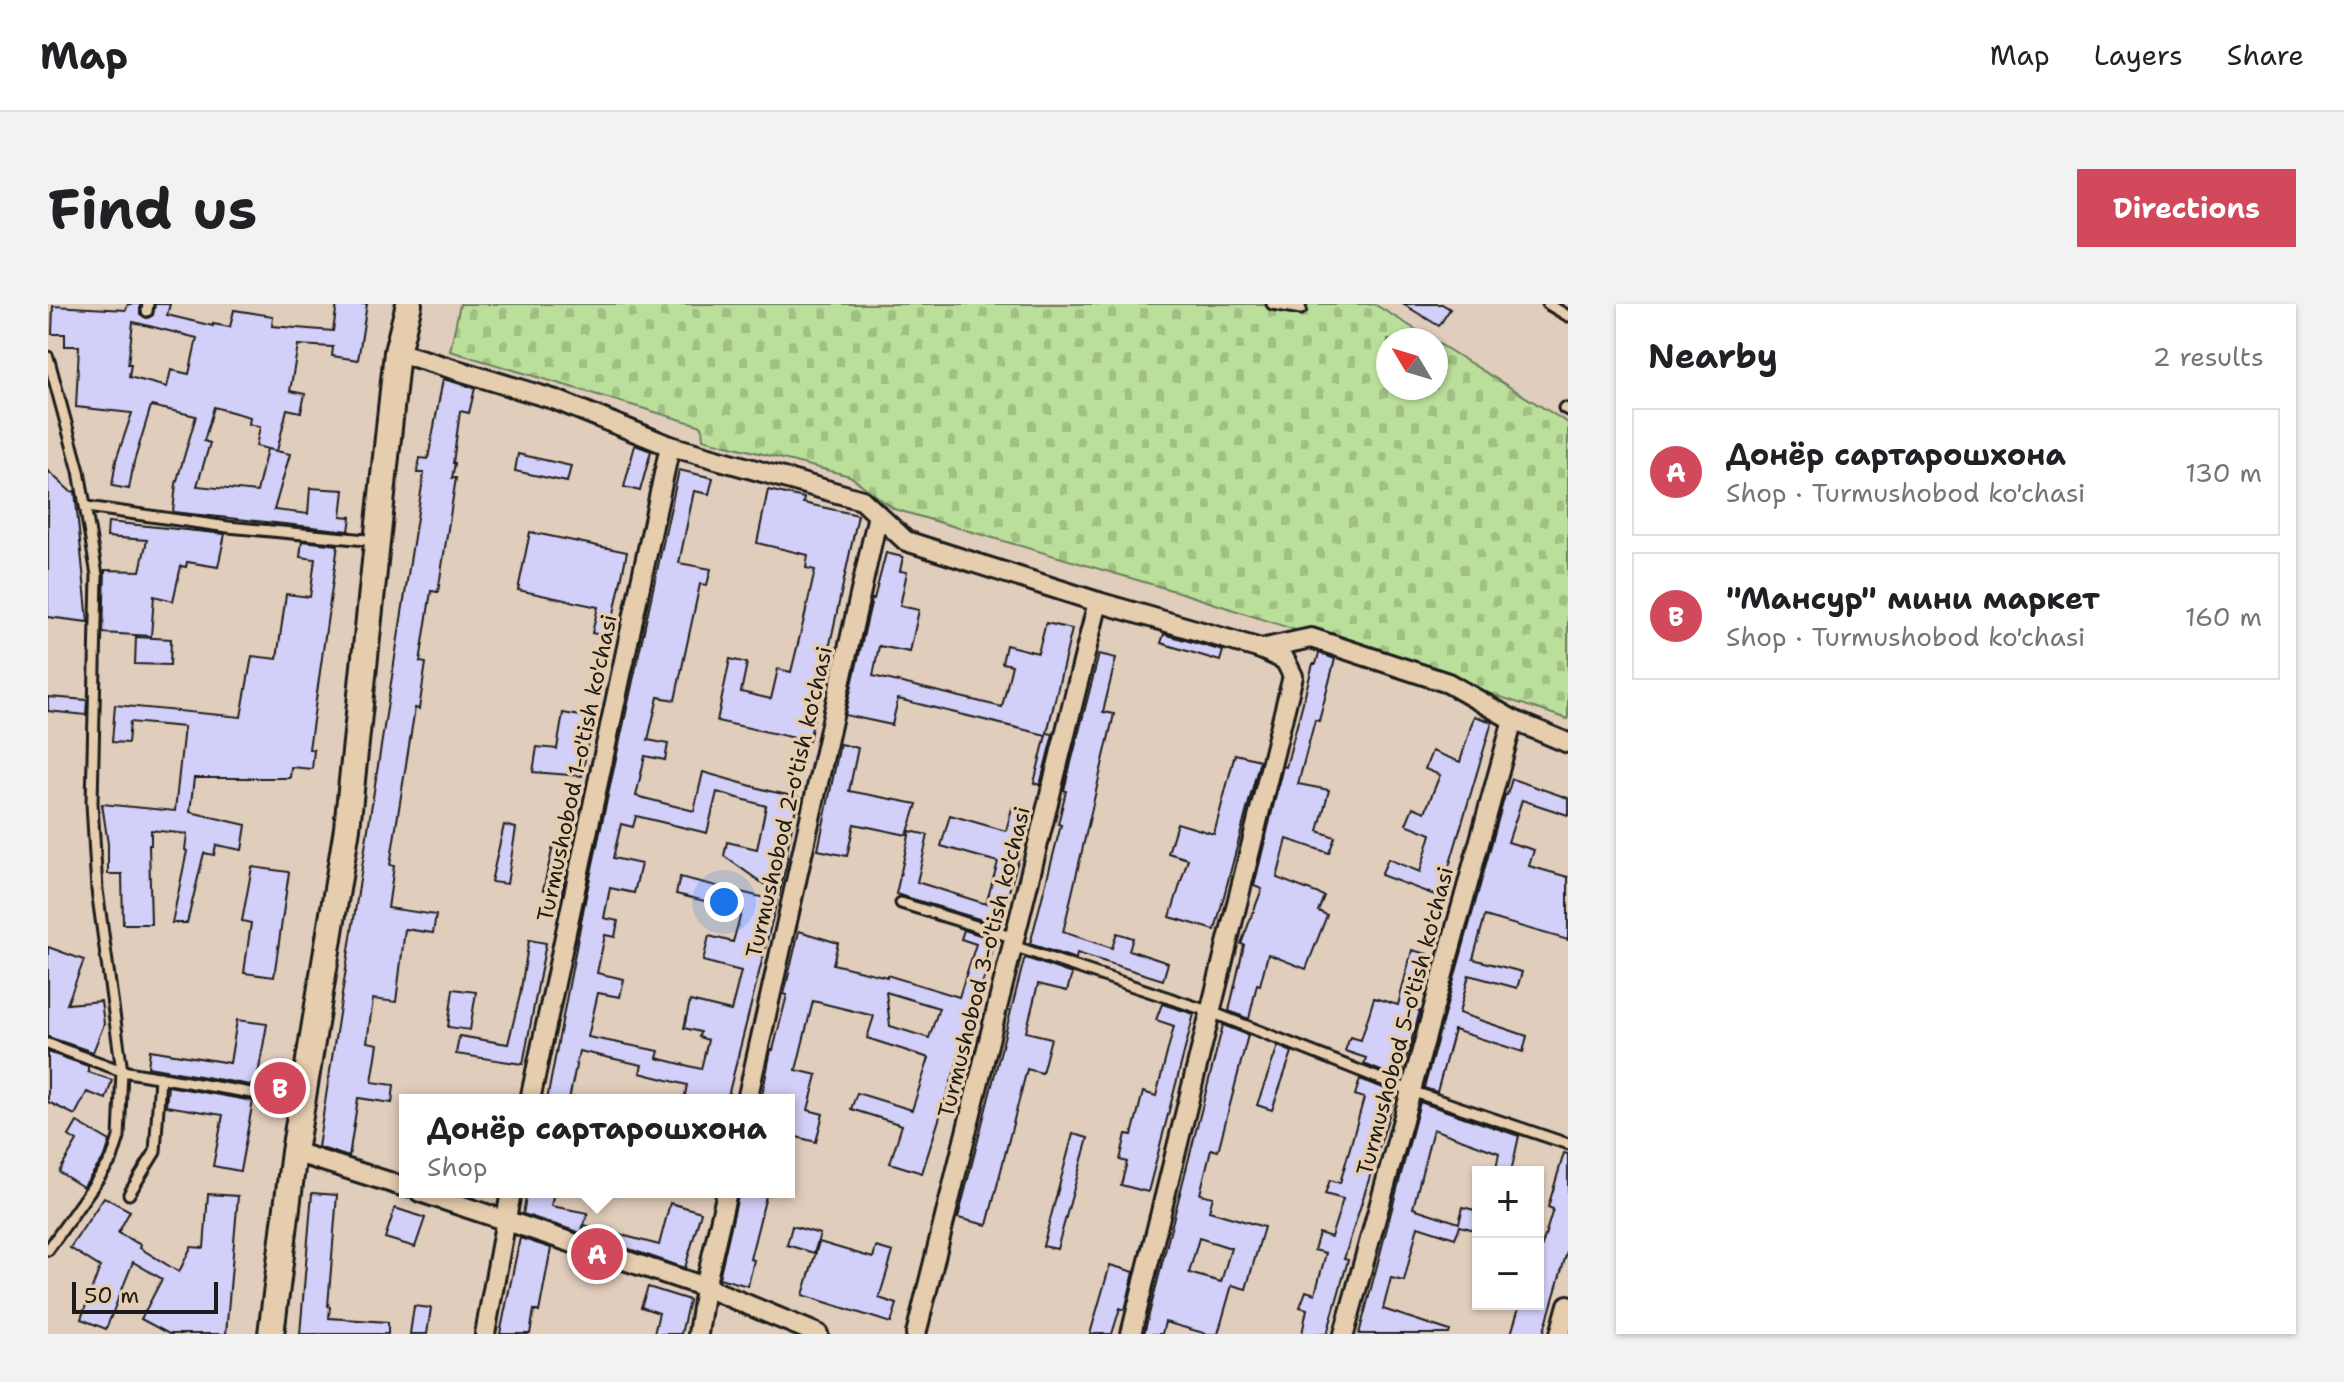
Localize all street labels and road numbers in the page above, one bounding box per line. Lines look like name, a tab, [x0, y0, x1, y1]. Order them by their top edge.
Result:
street label: Turmushobod 1-o'tish ko'chasi	[530, 612, 624, 924]
street label: Turmushobod 2-o'tish ko'chasi	[739, 643, 839, 961]
street label: Turmushobod 3-o'tish ko'chasi	[931, 803, 1037, 1121]
street label: Turmushobod 5-o'tish ko'chasi	[1350, 864, 1460, 1178]

